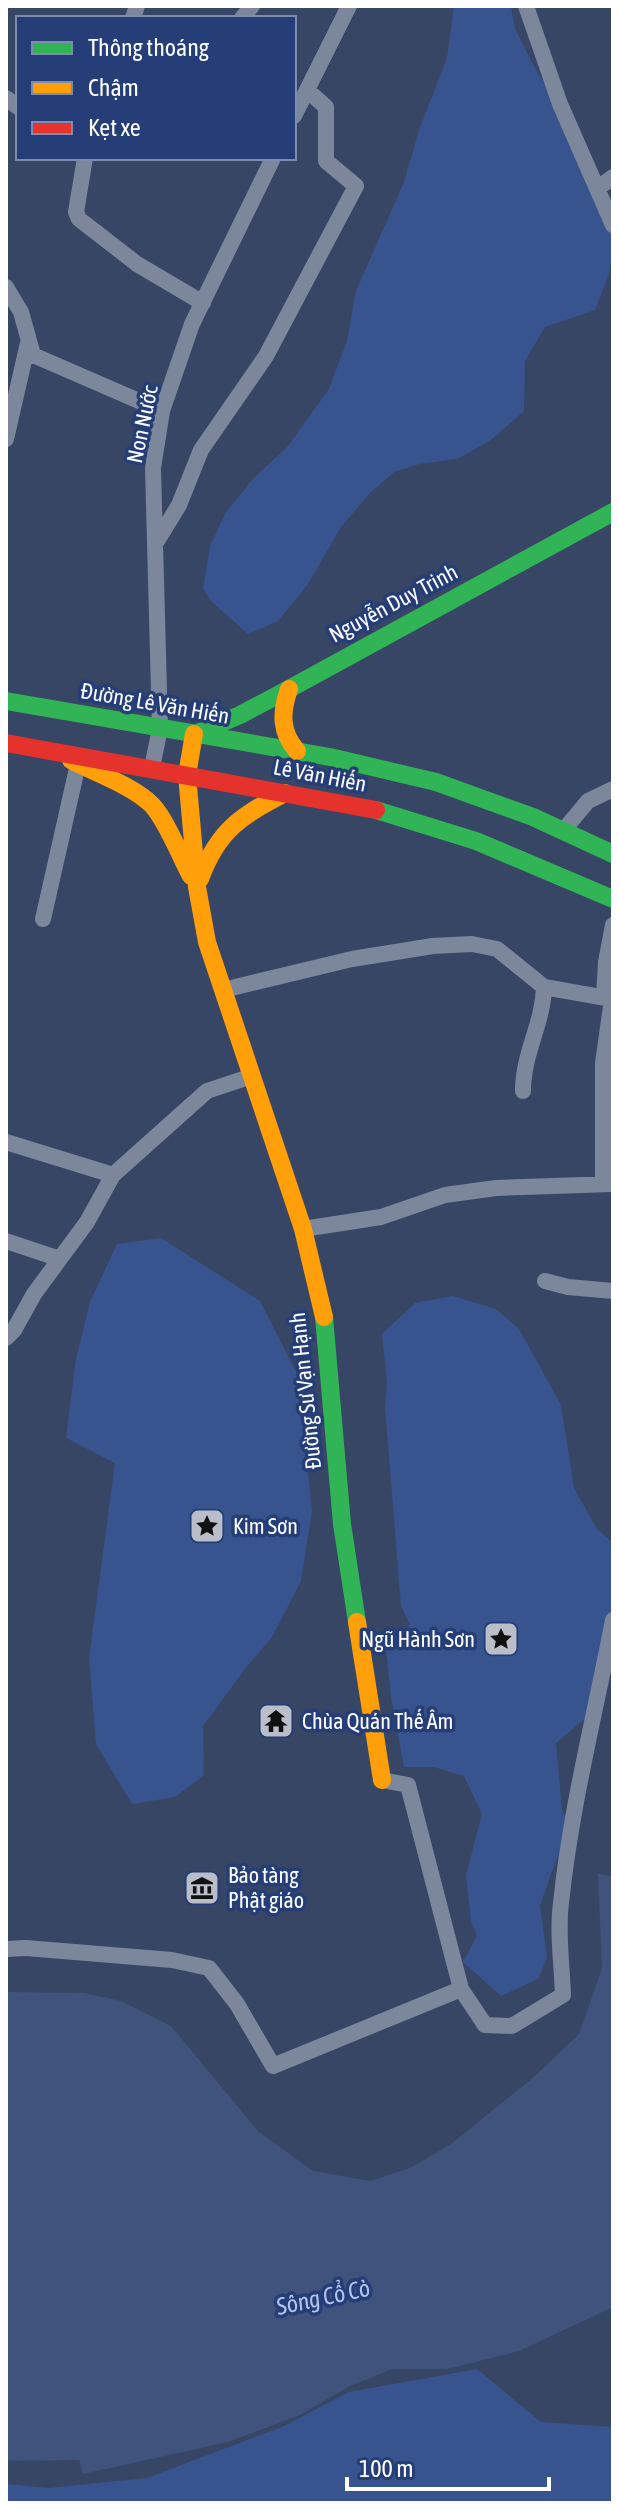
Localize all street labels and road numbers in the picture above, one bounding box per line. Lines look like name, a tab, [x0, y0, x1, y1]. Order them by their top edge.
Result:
street label: Non Nước	[121, 382, 163, 465]
street label: Nguyễn Duy Trinh	[324, 558, 462, 648]
street label: Đường Lê Văn Hiến	[79, 677, 231, 729]
street label: Lê Văn Hiến	[271, 753, 369, 797]
street label: Đường Sư Vạn Hạnh	[284, 1311, 326, 1471]

